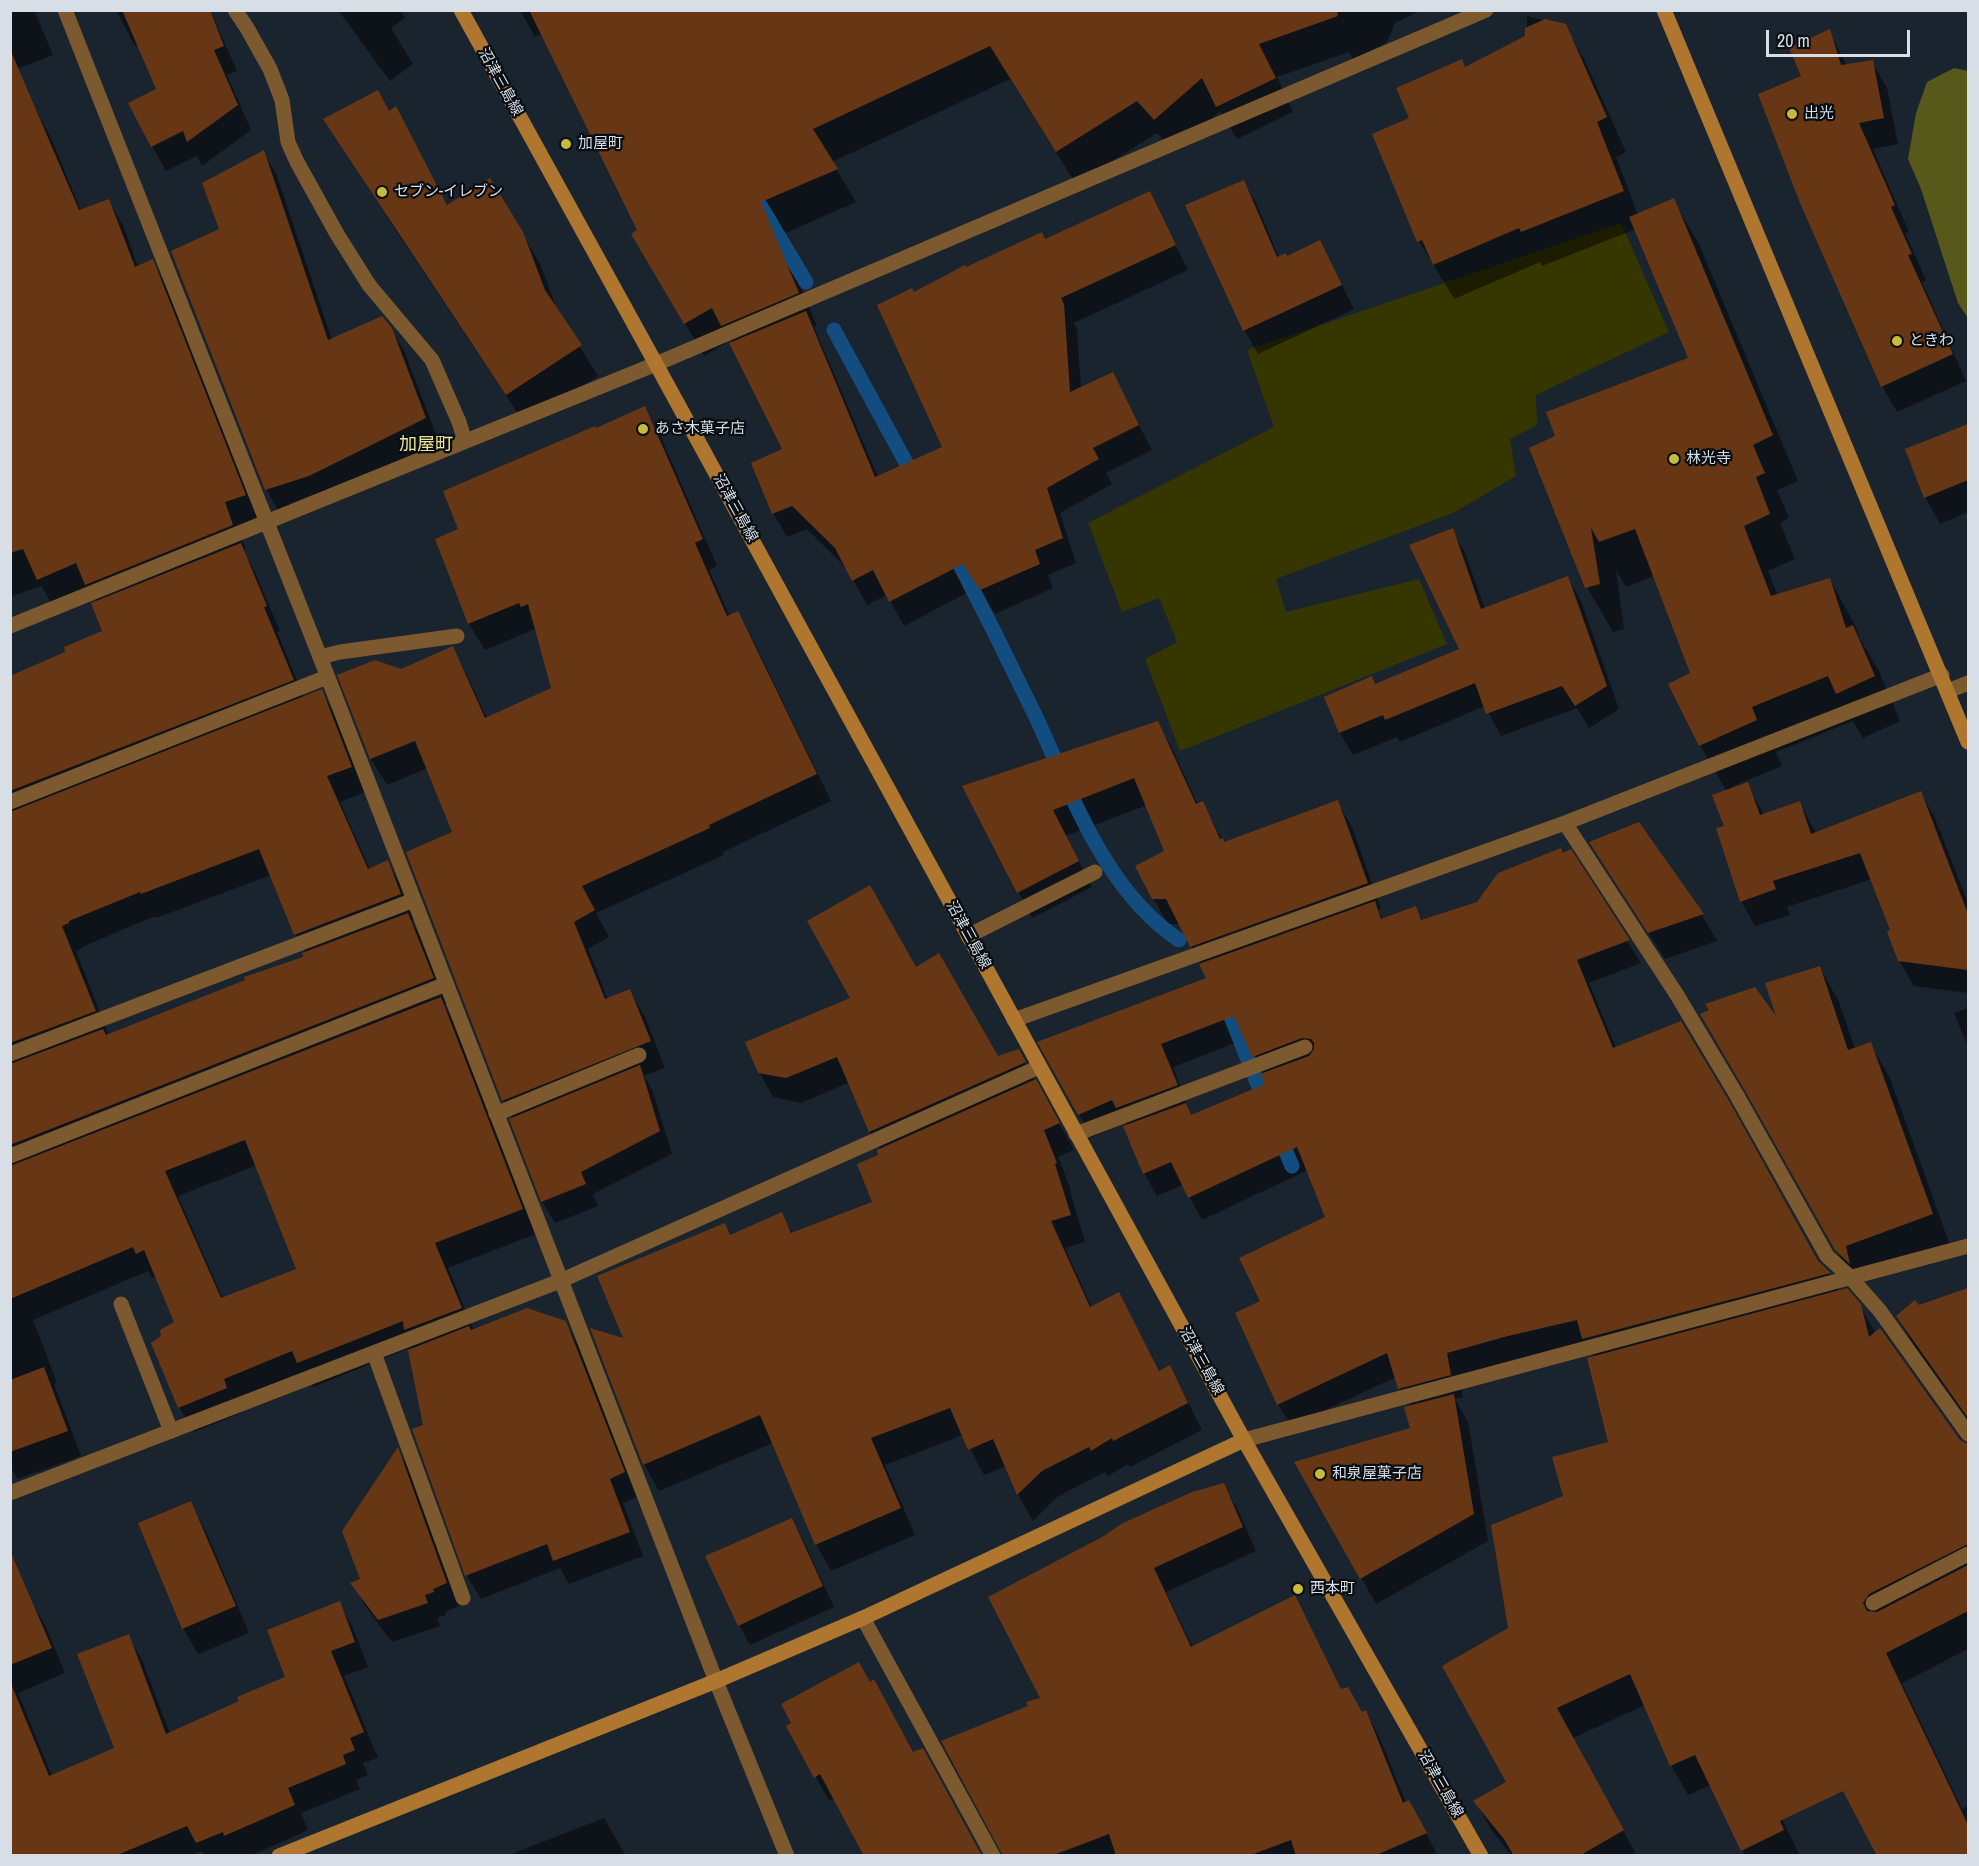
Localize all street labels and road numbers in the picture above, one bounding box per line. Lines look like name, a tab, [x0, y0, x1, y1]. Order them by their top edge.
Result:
street label: 沼津三島線	[474, 45, 526, 119]
street label: 沼津三島線	[709, 471, 761, 545]
street label: 沼津三島線	[942, 898, 994, 972]
street label: 沼津三島線	[1175, 1324, 1227, 1398]
street label: 沼津三島線	[1413, 1747, 1467, 1821]

